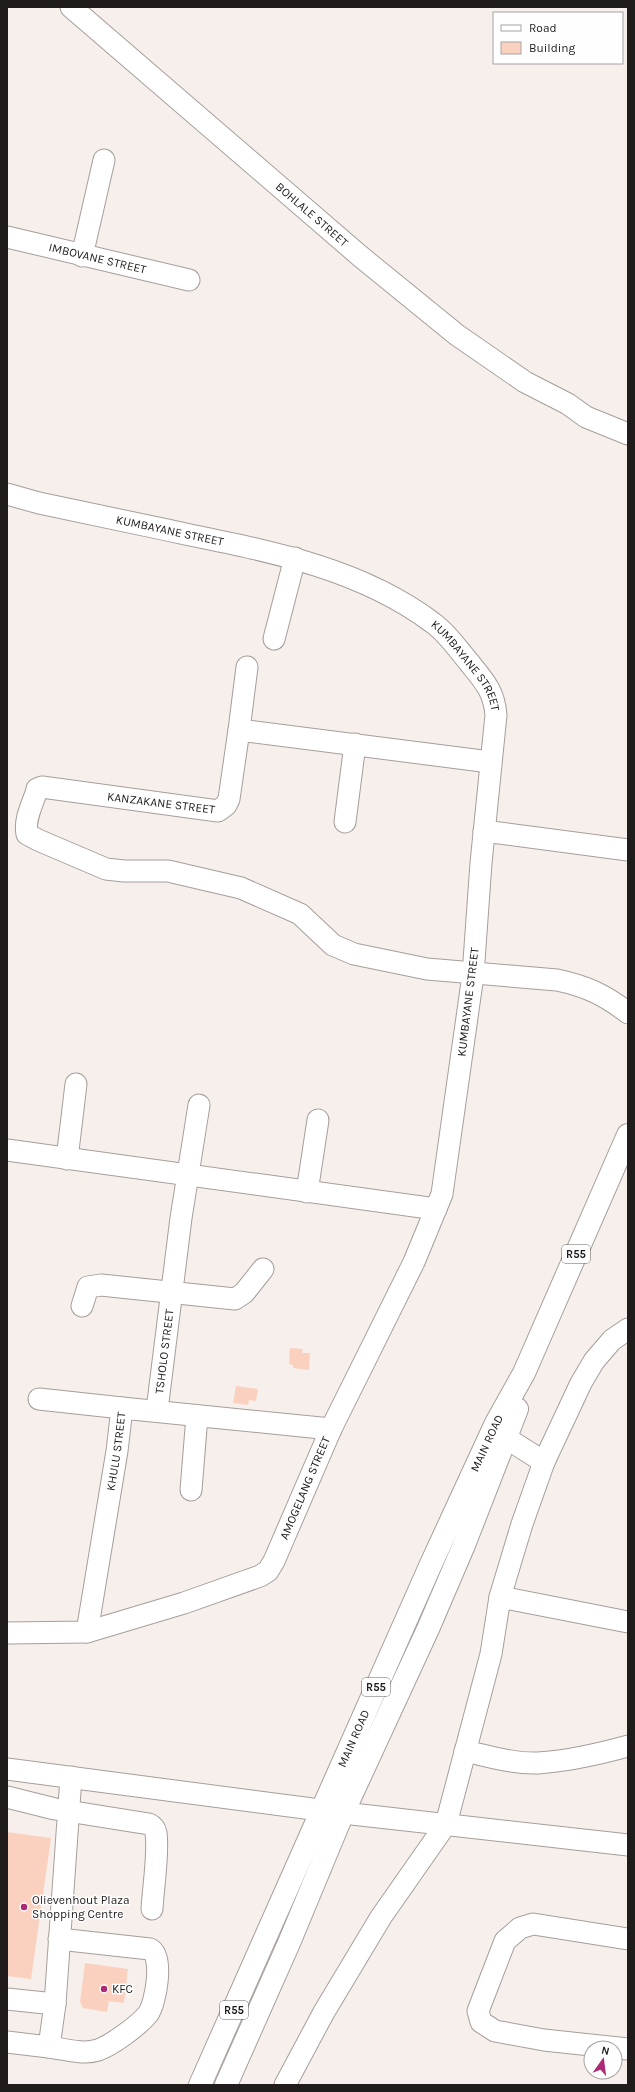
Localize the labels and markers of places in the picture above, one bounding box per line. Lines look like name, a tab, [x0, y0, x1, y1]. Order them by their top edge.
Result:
place label: Olievenhout Plaza Shopping Centre	[32, 1893, 130, 1921]
marker: Olievenhout Plaza Shopping Centre	[19, 1902, 29, 1912]
place label: KFC	[112, 1982, 133, 1996]
marker: KFC	[99, 1984, 109, 1994]

